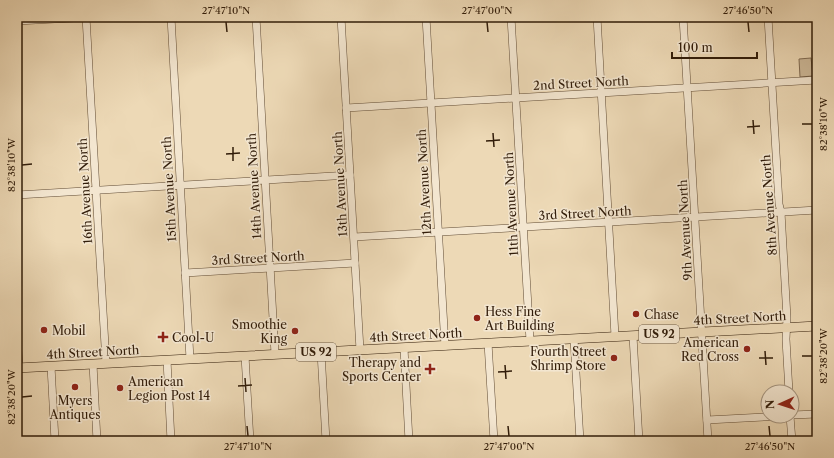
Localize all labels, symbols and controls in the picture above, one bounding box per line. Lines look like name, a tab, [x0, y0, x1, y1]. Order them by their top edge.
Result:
text: 27°47'10"N	[202, 4, 250, 17]
text: 27°47'00"N	[462, 4, 512, 17]
text: 27°46'50"N	[723, 4, 773, 17]
scale bar	[672, 34, 757, 60]
text: 100 m	[678, 40, 713, 55]
street label: 2nd Street North	[533, 73, 630, 93]
text: 82°38'10"W	[817, 96, 830, 151]
street label: 12th Avenue North	[414, 128, 434, 235]
street label: 13th Avenue North	[330, 130, 350, 237]
street label: 14th Avenue North	[244, 132, 264, 239]
street label: 15th Avenue North	[159, 135, 179, 242]
text: 82°38'10"W	[5, 137, 18, 192]
street label: 16th Avenue North	[75, 137, 95, 244]
street label: 11th Avenue North	[501, 151, 521, 256]
street label: 8th Avenue North	[758, 154, 780, 256]
street label: 9th Avenue North	[675, 179, 695, 281]
street label: 3rd Street North	[538, 203, 632, 223]
street label: 3rd Street North	[211, 248, 305, 268]
place label: Hess Fine Art Building	[484, 304, 555, 333]
place label: Chase	[644, 307, 679, 322]
street label: 4th Street North	[693, 308, 787, 328]
marker: Chase	[631, 309, 641, 319]
marker: Hess Fine Art Building	[472, 313, 482, 323]
place label: Smoothie King	[232, 317, 288, 346]
place label: Mobil	[52, 323, 86, 338]
marker: Mobil	[39, 325, 49, 335]
street label: 4th Street North	[369, 325, 463, 345]
road number: US 92	[639, 325, 679, 343]
marker: Smoothie King	[290, 326, 300, 336]
text: 82°38'20"W	[817, 327, 830, 384]
place label: Cool-U	[172, 330, 214, 345]
marker: Cool-U	[157, 331, 169, 343]
place label: American Red Cross	[681, 335, 739, 364]
street label: 4th Street North	[46, 342, 140, 362]
road number: US 92	[296, 343, 336, 361]
place label: Fourth Street Shrimp Store	[530, 344, 607, 373]
marker: American Red Cross	[742, 344, 752, 354]
marker: Fourth Street Shrimp Store	[609, 353, 619, 363]
place label: Therapy and Sports Center	[342, 355, 422, 384]
marker: Therapy and Sports Center	[424, 363, 436, 375]
text: 82°38'20"W	[5, 368, 18, 425]
place label: American Legion Post 14	[127, 374, 210, 403]
marker: Myers Antiques	[70, 382, 80, 392]
marker: American Legion Post 14	[115, 383, 125, 393]
north arrow	[760, 384, 800, 424]
place label: Myers Antiques	[49, 393, 100, 422]
text: N	[763, 399, 777, 410]
text: 27°47'10"N	[224, 440, 272, 453]
text: 27°47'00"N	[484, 440, 534, 453]
text: 27°46'50"N	[745, 440, 795, 453]

